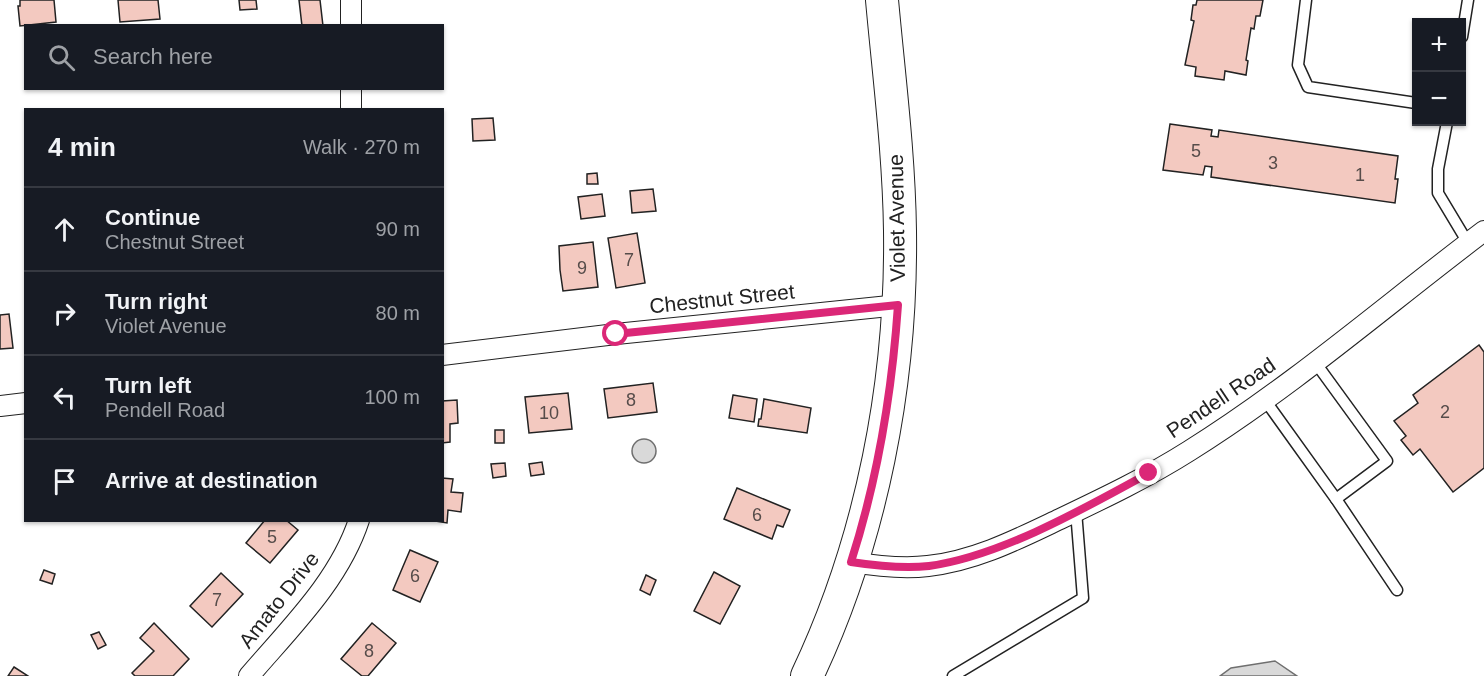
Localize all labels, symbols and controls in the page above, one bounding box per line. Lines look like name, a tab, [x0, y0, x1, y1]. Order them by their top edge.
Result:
map controls	[1412, 18, 1466, 126]
button: +	[1412, 18, 1466, 72]
search box	[24, 24, 444, 90]
icon: search	[45, 41, 78, 74]
text: Search here	[93, 44, 213, 69]
button: −	[1412, 72, 1466, 126]
text: 4 min	[48, 132, 116, 162]
text: Walk · 270 m	[303, 136, 420, 158]
house number: 5	[1191, 141, 1201, 161]
house number: 3	[1268, 153, 1278, 173]
street label: Violet Avenue	[884, 154, 909, 282]
house number: 1	[1355, 165, 1365, 185]
text: Continue	[105, 205, 200, 230]
icon: ahead	[48, 213, 81, 246]
text: 90 m	[376, 218, 420, 240]
text: Chestnut Street	[105, 231, 244, 253]
house number: 7	[624, 250, 634, 270]
house number: 9	[577, 258, 587, 278]
street label: Chestnut Street	[648, 279, 796, 318]
text: Turn right	[105, 289, 207, 314]
icon: right	[48, 297, 81, 330]
text: 80 m	[376, 302, 420, 324]
text: Violet Avenue	[105, 315, 227, 337]
route start	[602, 320, 628, 346]
street label: Pendell Road	[1162, 353, 1279, 442]
text: Turn left	[105, 373, 191, 398]
icon: left	[48, 381, 81, 414]
text: 100 m	[364, 386, 420, 408]
house number: 8	[626, 390, 636, 410]
text: Pendell Road	[105, 399, 225, 421]
house number: 2	[1440, 402, 1450, 422]
house number: 10	[539, 403, 559, 423]
route end	[1135, 459, 1161, 485]
icon: arrive	[48, 465, 81, 498]
text: Arrive at destination	[105, 468, 318, 493]
house number: 6	[752, 505, 762, 525]
house number: 5	[267, 527, 277, 547]
street label: Amato Drive	[234, 547, 323, 652]
house number: 6	[410, 566, 420, 586]
house number: 7	[212, 590, 222, 610]
house number: 8	[364, 641, 374, 661]

